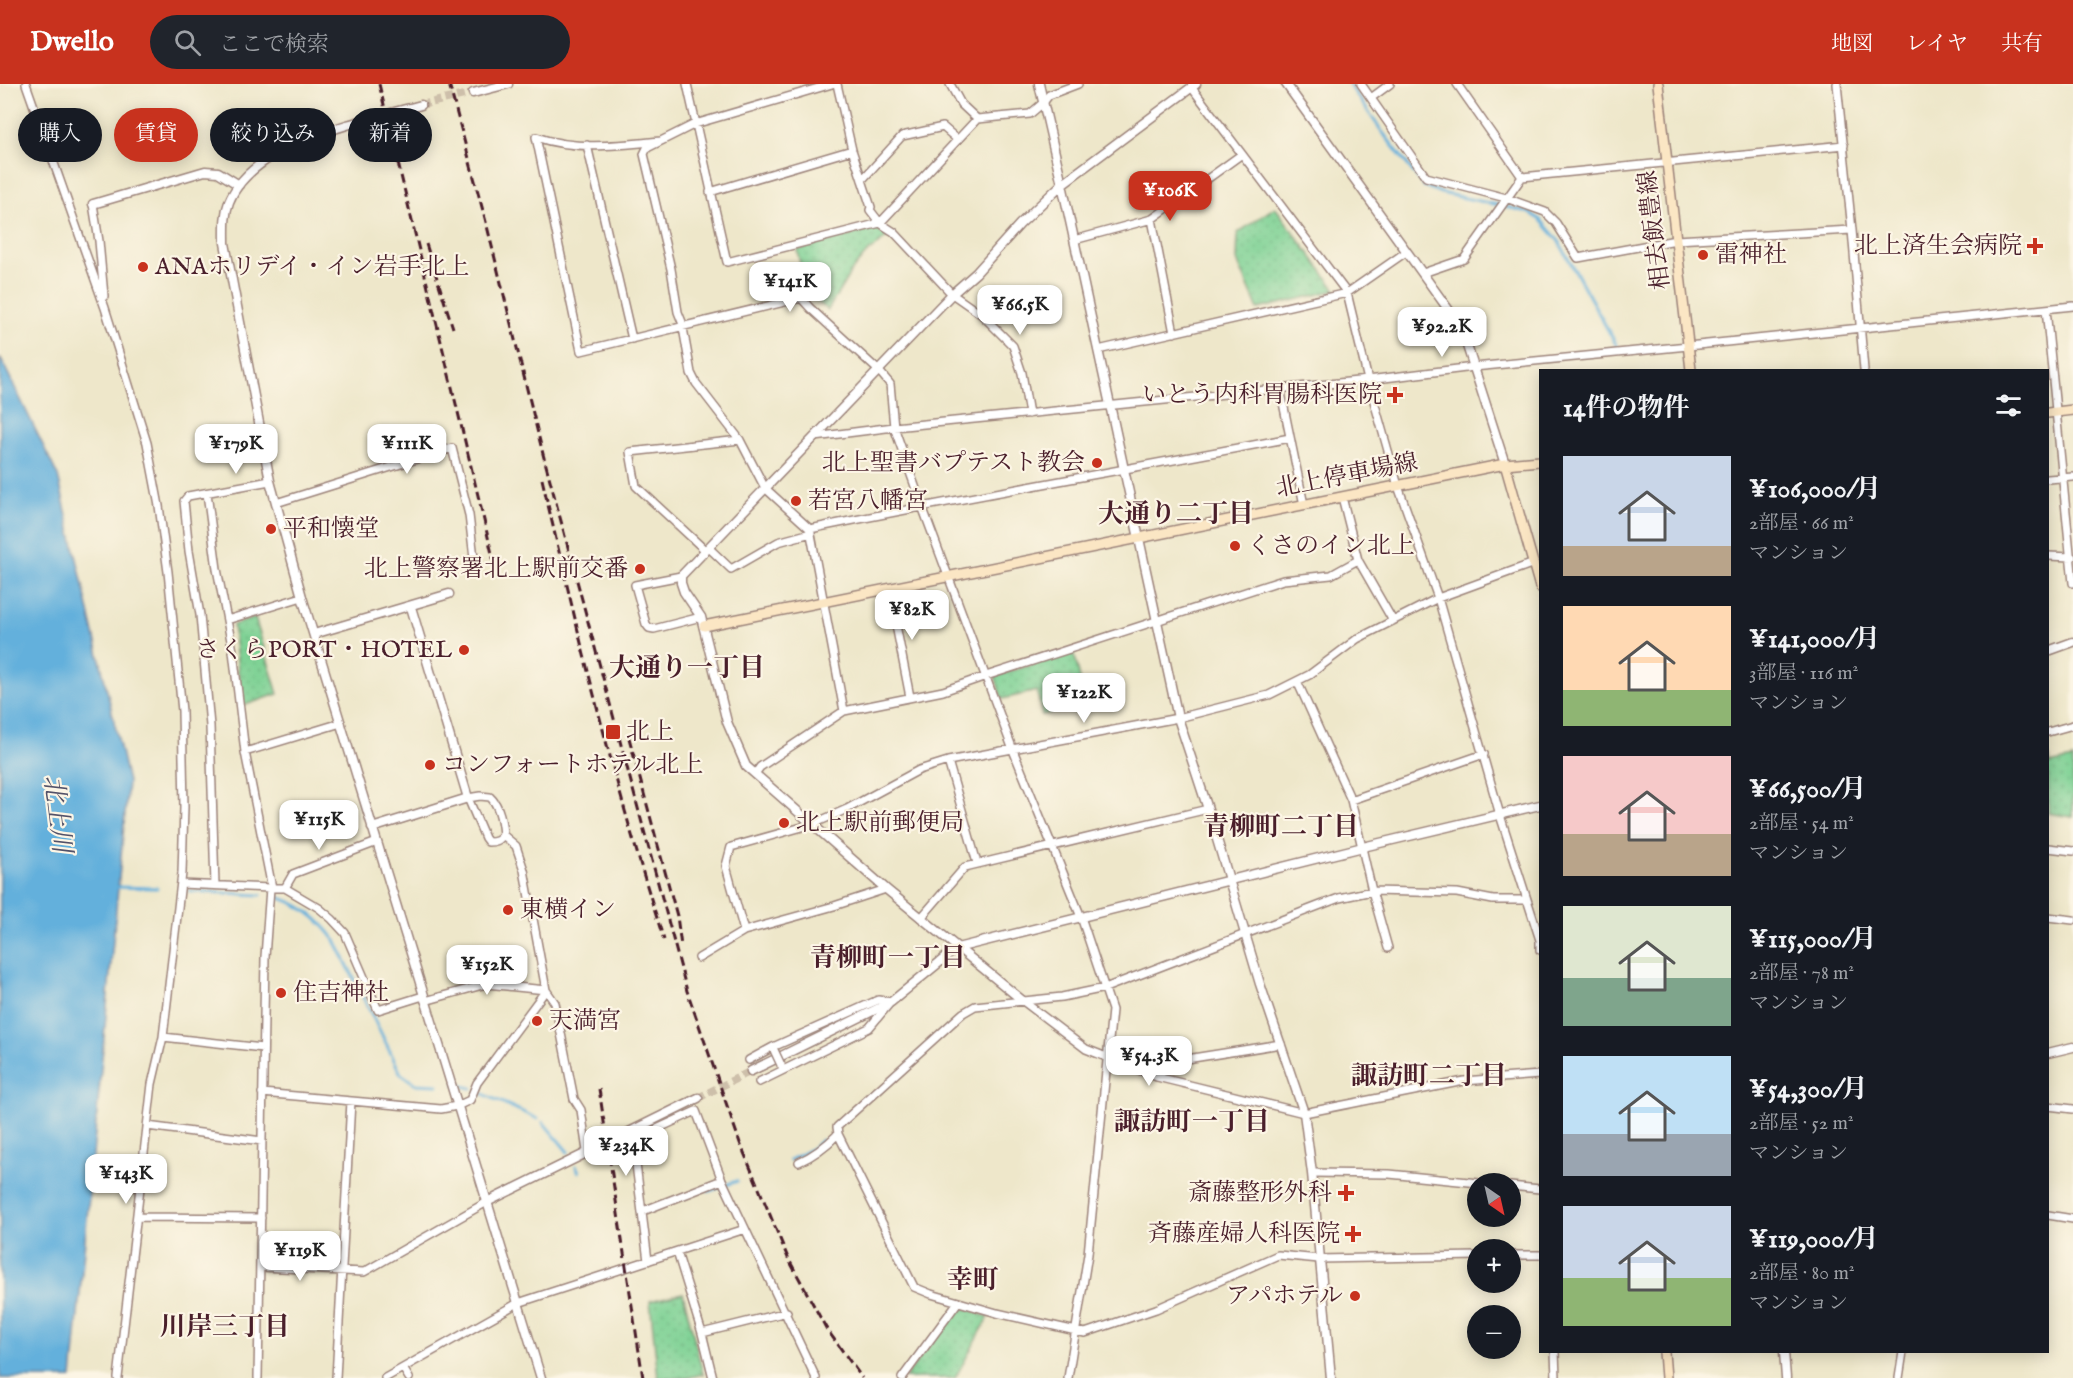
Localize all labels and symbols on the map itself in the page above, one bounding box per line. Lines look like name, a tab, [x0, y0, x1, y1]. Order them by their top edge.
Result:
street label: 相去飯豊線	[1632, 169, 1678, 291]
pin: ¥106K	[1128, 171, 1212, 222]
place label: 北上済生会病院	[1854, 231, 2022, 262]
marker: 北上済生会病院	[2026, 237, 2044, 255]
place label: 雷神社	[1715, 240, 1787, 271]
marker: 雷神社	[1696, 248, 1710, 262]
place label: ANAホリデイ・イン岩手北上	[154, 252, 470, 283]
marker: ANAホリデイ・イン岩手北上	[136, 260, 150, 274]
pin: ¥141K	[748, 262, 832, 313]
pin: ¥66.5K	[971, 285, 1069, 336]
pin: ¥92.2K	[1393, 307, 1491, 358]
place label: いとう内科胃腸科医院	[1142, 380, 1382, 411]
marker: いとう内科胃腸科医院	[1386, 386, 1404, 404]
pin: ¥179K	[194, 424, 278, 475]
pin: ¥111K	[365, 424, 449, 475]
street label: 北上停車場線	[1273, 447, 1421, 505]
place label: 北上聖書バプテスト教会	[822, 448, 1085, 479]
marker: 北上聖書バプテスト教会	[1090, 456, 1104, 470]
place label: 若宮八幡宮	[808, 486, 928, 517]
marker: 若宮八幡宮	[789, 494, 803, 508]
district label: 大通り二丁目	[1098, 498, 1254, 531]
place label: 平和懐堂	[283, 514, 379, 545]
marker: 平和懐堂	[264, 522, 278, 536]
place label: くさのイン北上	[1247, 531, 1415, 562]
marker: くさのイン北上	[1228, 539, 1242, 553]
place label: 北上警察署北上駅前交番	[364, 554, 628, 585]
marker: 北上警察署北上駅前交番	[633, 562, 647, 576]
pin: ¥82K	[876, 590, 948, 641]
place label: さくらPORT・HOTEL	[196, 635, 453, 666]
marker: さくらPORT・HOTEL	[457, 643, 471, 657]
district label: 大通り一丁目	[609, 652, 765, 685]
pin: ¥122K	[1042, 673, 1126, 724]
place label: 北上	[626, 717, 674, 748]
marker: 北上	[604, 723, 622, 741]
place label: コンフォートホテル北上	[442, 750, 704, 781]
marker: コンフォートホテル北上	[423, 758, 437, 772]
water label: 北上川	[36, 773, 78, 858]
pin: ¥115K	[277, 800, 361, 851]
place label: 北上駅前郵便局	[796, 808, 964, 839]
district label: 青柳町二丁目	[1203, 811, 1359, 844]
marker: 北上駅前郵便局	[777, 816, 791, 830]
place label: 東横イン	[520, 895, 616, 926]
marker: 東横イン	[501, 903, 515, 917]
district label: 青柳町一丁目	[810, 942, 966, 975]
pin: ¥152K	[445, 945, 529, 996]
place label: 住吉神社	[293, 978, 389, 1009]
marker: 住吉神社	[274, 986, 288, 1000]
place label: 天満宮	[549, 1006, 621, 1037]
marker: 天満宮	[530, 1014, 544, 1028]
pin: ¥54.3K	[1100, 1036, 1198, 1087]
district label: 諏訪町二丁目	[1351, 1060, 1507, 1093]
district label: 諏訪町一丁目	[1114, 1106, 1270, 1139]
pin: ¥234K	[584, 1126, 668, 1177]
pin: ¥143K	[84, 1154, 168, 1205]
north arrow	[1467, 1173, 1521, 1227]
place label: 斎藤整形外科	[1188, 1178, 1332, 1209]
marker: 斎藤整形外科	[1337, 1184, 1355, 1202]
place label: 斉藤産婦人科医院	[1148, 1219, 1340, 1250]
marker: 斉藤産婦人科医院	[1344, 1225, 1362, 1243]
pin: ¥119K	[258, 1231, 342, 1282]
district label: 幸町	[947, 1264, 999, 1297]
place label: アパホテル	[1226, 1281, 1343, 1312]
marker: アパホテル	[1348, 1289, 1362, 1303]
district label: 川岸三丁目	[160, 1311, 290, 1344]

